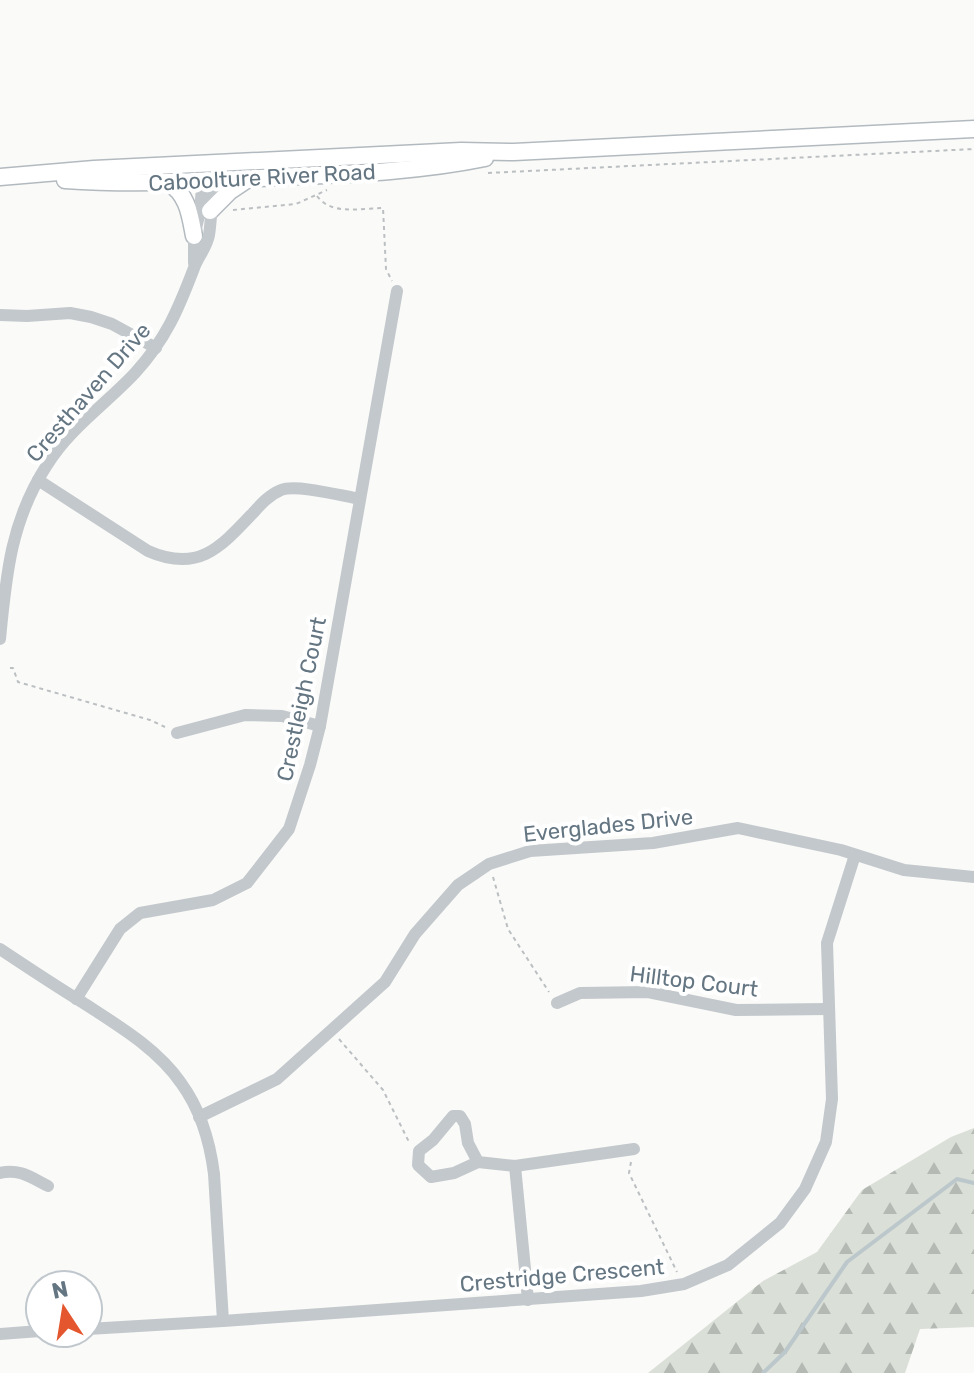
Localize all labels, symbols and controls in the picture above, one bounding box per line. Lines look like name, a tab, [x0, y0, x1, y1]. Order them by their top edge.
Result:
street label: Caboolture River Road	[148, 158, 376, 197]
street label: Cresthaven Drive	[20, 317, 156, 468]
street label: Crestleigh Court	[271, 614, 332, 784]
street label: Everglades Drive	[522, 803, 694, 848]
street label: Hilltop Court	[628, 960, 760, 1003]
street label: Crestridge Crescent	[459, 1253, 666, 1298]
north arrow	[24, 1269, 104, 1349]
text: N	[49, 1275, 70, 1305]

